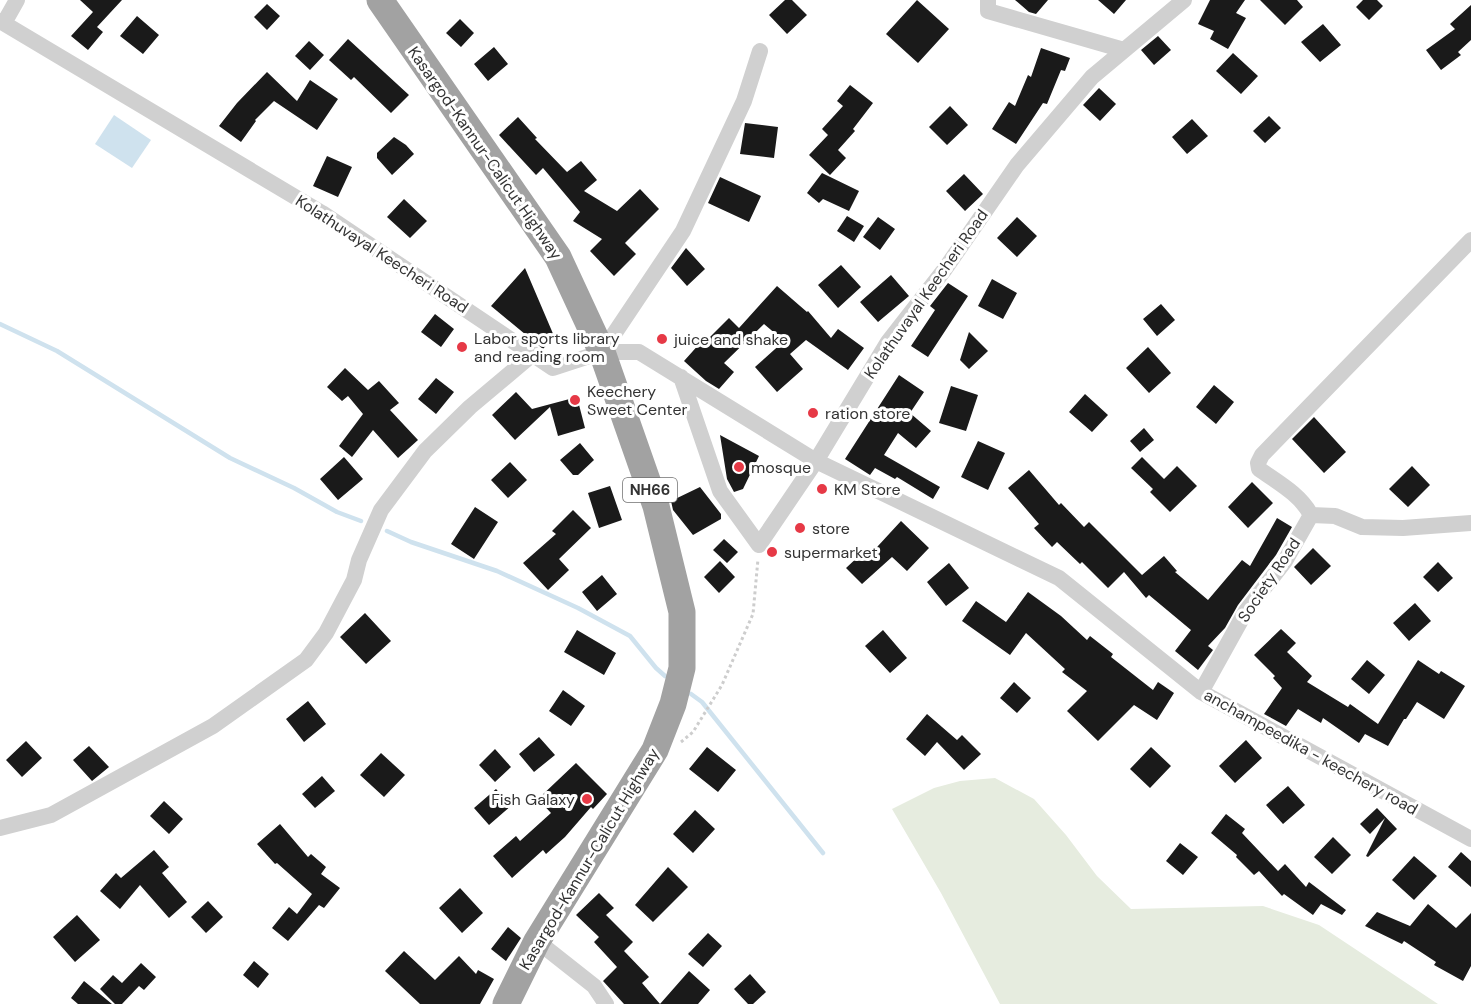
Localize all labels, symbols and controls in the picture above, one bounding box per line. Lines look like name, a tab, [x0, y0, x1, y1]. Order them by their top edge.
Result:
street label: Kasargod-Kannur-Calicut Highway	[403, 42, 567, 264]
street label: Kolathuvayal Keecheri Road	[292, 190, 472, 318]
street label: Kolathuvayal Keecheri Road	[859, 205, 993, 383]
place label: Labor sports library and reading room	[474, 328, 620, 367]
place label: juice and shake	[673, 329, 788, 350]
marker: juice and shake	[655, 332, 669, 346]
marker: Labor sports library and reading room	[455, 340, 469, 354]
place label: Keechery Sweet Center	[587, 381, 687, 420]
marker: Keechery Sweet Center	[568, 393, 582, 407]
place label: ration store	[825, 403, 910, 424]
marker: ration store	[806, 406, 820, 420]
place label: mosque	[751, 457, 811, 478]
marker: mosque	[732, 460, 746, 474]
road number: NH66	[623, 478, 677, 502]
place label: KM Store	[834, 479, 901, 500]
marker: KM Store	[815, 482, 829, 496]
place label: store	[812, 518, 850, 539]
marker: store	[793, 521, 807, 535]
street label: Society Road	[1233, 534, 1305, 626]
place label: supermarket	[784, 542, 878, 563]
marker: supermarket	[765, 545, 779, 559]
street label: anchampeedika - keechery road	[1200, 684, 1422, 820]
street label: Kasargod-Kannur-Calicut Highway	[514, 744, 664, 974]
place label: Fish Galaxy	[491, 789, 575, 810]
marker: Fish Galaxy	[580, 792, 594, 806]

